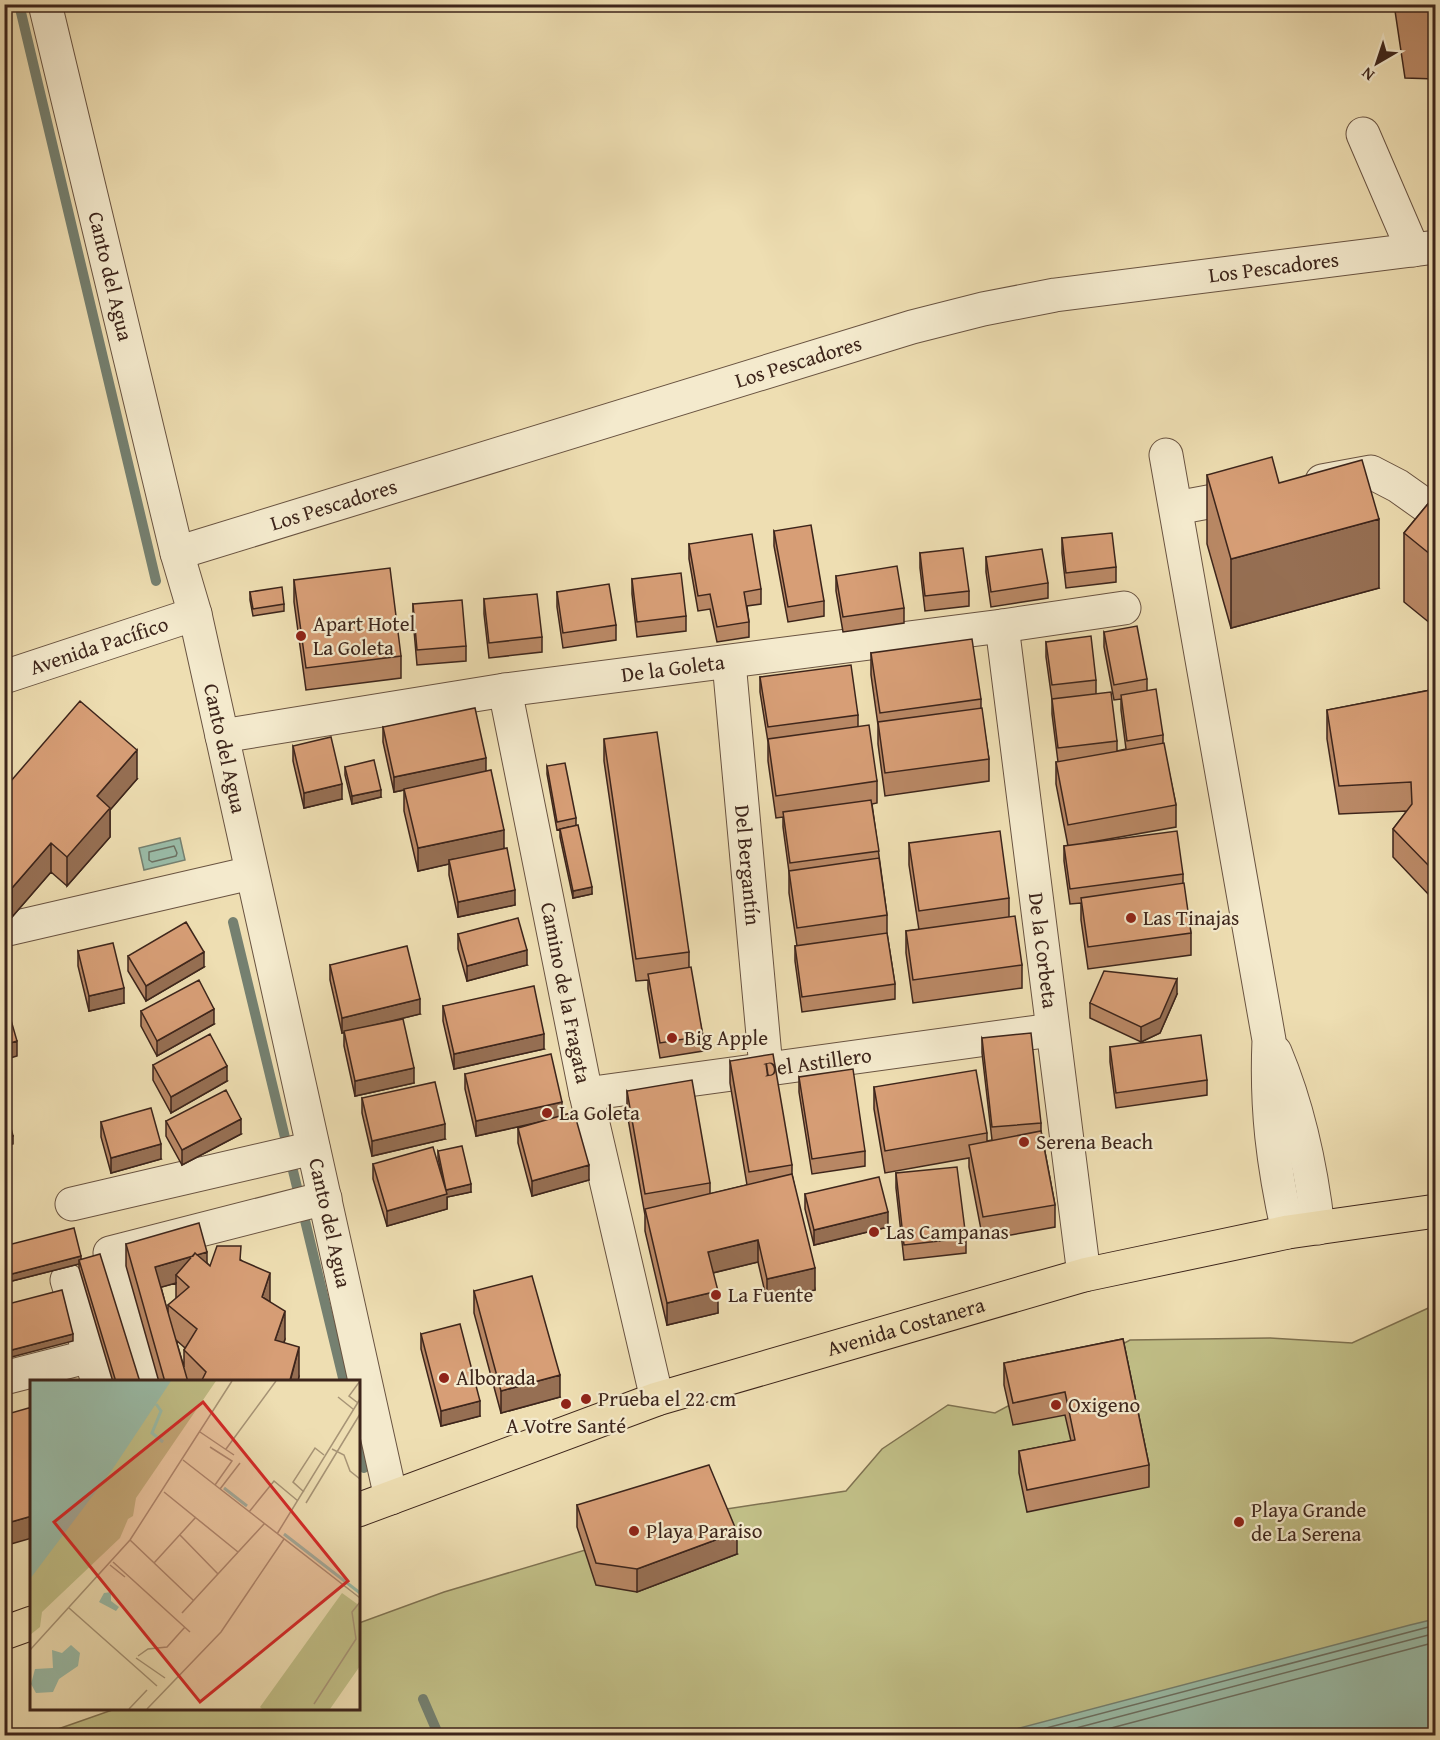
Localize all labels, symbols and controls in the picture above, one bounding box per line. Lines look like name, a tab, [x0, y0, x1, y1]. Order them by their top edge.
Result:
north arrow	[1347, 33, 1407, 93]
text: N	[1356, 62, 1379, 87]
street label: Canto del Agua	[80, 208, 141, 344]
street label: Los Pescadores	[1207, 243, 1341, 291]
street label: Los Pescadores	[731, 327, 865, 396]
street label: Los Pescadores	[266, 470, 401, 538]
street label: Avenida Pacífico	[26, 608, 172, 682]
place label: Apart Hotel La Goleta	[313, 608, 416, 663]
marker: Apart Hotel La Goleta	[294, 629, 308, 643]
street label: De la Goleta	[619, 646, 726, 690]
street label: Canto del Agua	[196, 681, 255, 816]
street label: Del Bergantín	[727, 804, 769, 927]
street label: De la Corbeta	[1021, 891, 1066, 1010]
street label: Camino de la Fragata	[533, 900, 600, 1086]
place label: Las Tinajas	[1143, 902, 1239, 933]
marker: Las Tinajas	[1124, 911, 1138, 925]
place label: Big Apple	[684, 1022, 768, 1053]
marker: Big Apple	[665, 1031, 679, 1045]
street label: Del Astillero	[762, 1039, 874, 1084]
place label: La Goleta	[559, 1097, 640, 1128]
marker: La Goleta	[540, 1106, 554, 1120]
place label: Serena Beach	[1036, 1126, 1153, 1157]
marker: Serena Beach	[1017, 1135, 1031, 1149]
street label: Canto del Agua	[301, 1155, 360, 1291]
place label: Las Campanas	[886, 1216, 1009, 1247]
marker: Las Campanas	[867, 1225, 881, 1239]
place label: La Fuente	[728, 1279, 813, 1310]
marker: La Fuente	[709, 1288, 723, 1302]
street label: Avenida Costanera	[823, 1289, 988, 1364]
place label: Alborada	[456, 1362, 536, 1393]
marker: Alborada	[437, 1371, 451, 1385]
inset map	[30, 1380, 360, 1710]
place label: Prueba el 22 cm	[598, 1383, 736, 1414]
place label: Oxigeno	[1068, 1389, 1140, 1420]
marker: Prueba el 22 cm	[579, 1392, 593, 1406]
marker: A Votre Santé	[559, 1397, 573, 1411]
marker: Oxigeno	[1049, 1398, 1063, 1412]
place label: A Votre Santé	[506, 1410, 626, 1441]
place label: Playa Grande de La Serena	[1251, 1494, 1367, 1549]
place label: Playa Paraiso	[646, 1515, 762, 1546]
marker: Playa Grande de La Serena	[1232, 1515, 1246, 1529]
marker: Playa Paraiso	[627, 1524, 641, 1538]

